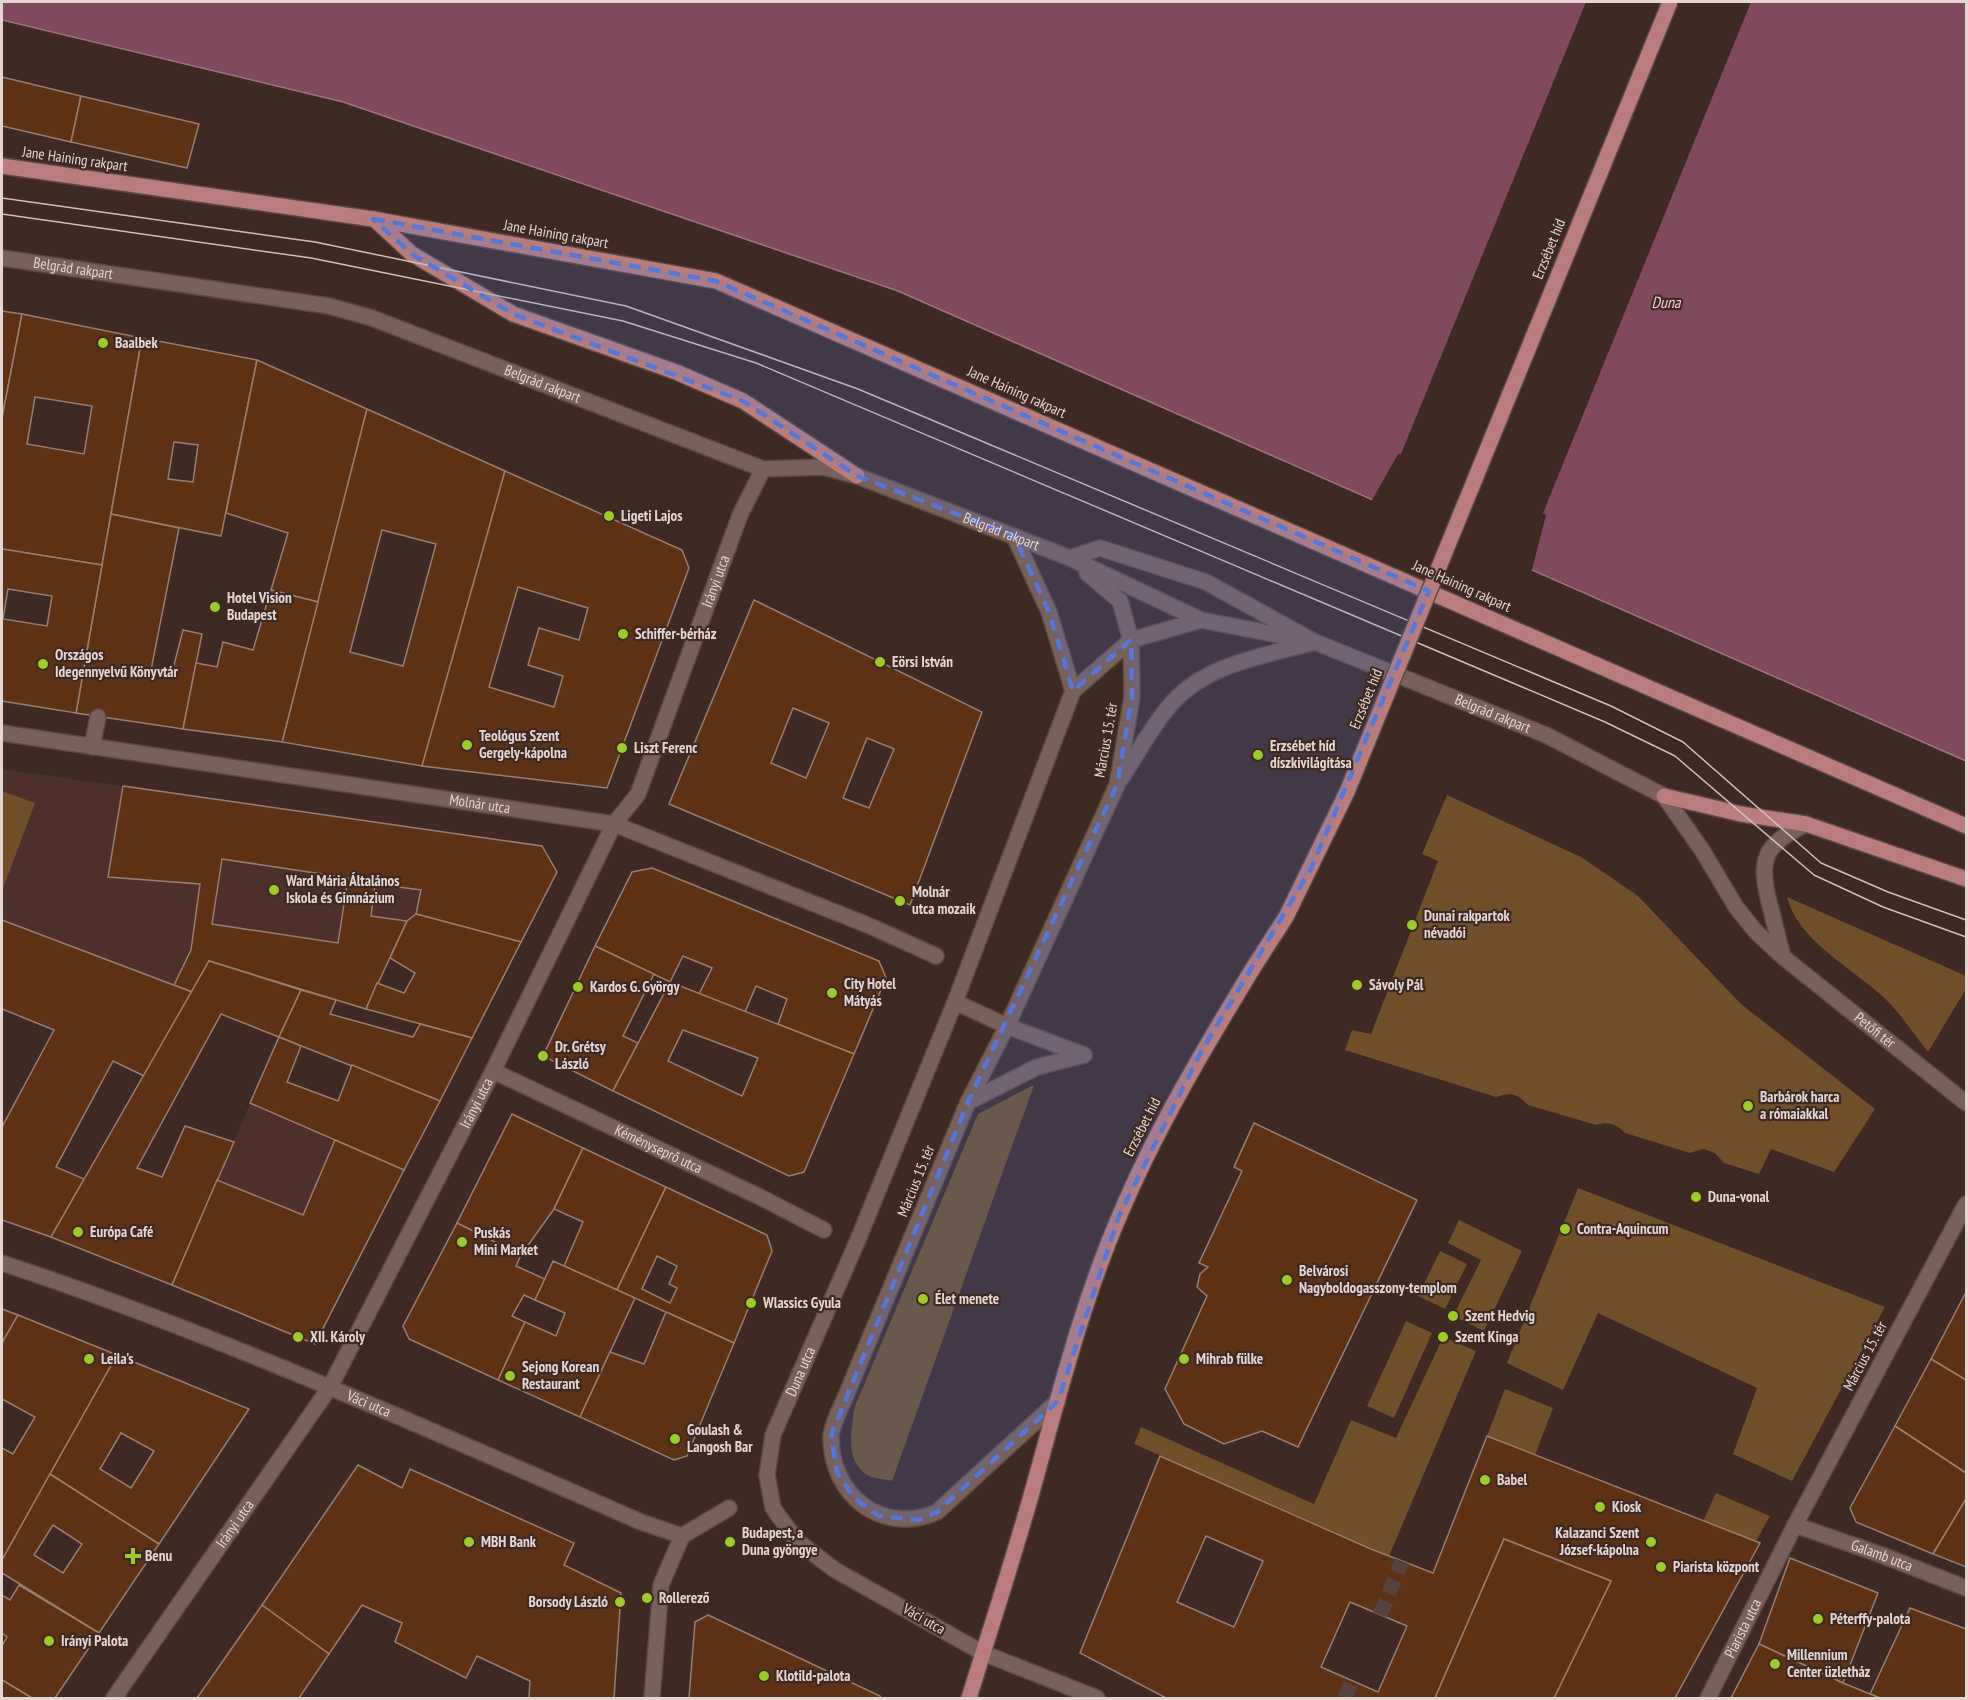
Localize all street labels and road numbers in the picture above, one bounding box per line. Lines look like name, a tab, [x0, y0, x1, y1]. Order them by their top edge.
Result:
street label: Jane Haining rakpart	[20, 142, 129, 175]
street label: Jane Haining rakpart	[501, 215, 610, 252]
street label: Erzsébet híd	[1528, 216, 1569, 282]
street label: Belgrád rakpart	[32, 253, 114, 283]
street label: Belgrád rakpart	[502, 360, 584, 407]
street label: Jane Haining rakpart	[964, 361, 1069, 422]
street label: Belgrád rakpart	[961, 508, 1042, 554]
street label: Irányi utca	[697, 553, 733, 610]
street label: Jane Haining rakpart	[1409, 555, 1514, 616]
street label: Erzsébet híd	[1345, 666, 1386, 732]
street label: Belgrád rakpart	[1452, 689, 1534, 737]
street label: Március 15. tér	[1090, 700, 1122, 779]
street label: Molnár utca	[448, 790, 512, 817]
street label: Petőfi tér	[1851, 1008, 1900, 1053]
street label: Irányi utca	[455, 1075, 497, 1131]
street label: Erzsébet híd	[1119, 1094, 1164, 1159]
street label: Kéményseprő utca	[612, 1120, 706, 1177]
street label: Március 15. tér	[893, 1141, 939, 1219]
street label: Március 15. tér	[1838, 1317, 1891, 1394]
street label: Duna utca	[781, 1344, 819, 1399]
street label: Váci utca	[343, 1385, 394, 1421]
street label: Irányi utca	[211, 1496, 258, 1551]
street label: Galamb utca	[1849, 1535, 1915, 1575]
street label: Piarista utca	[1720, 1595, 1765, 1661]
street label: Váci utca	[899, 1598, 949, 1638]

